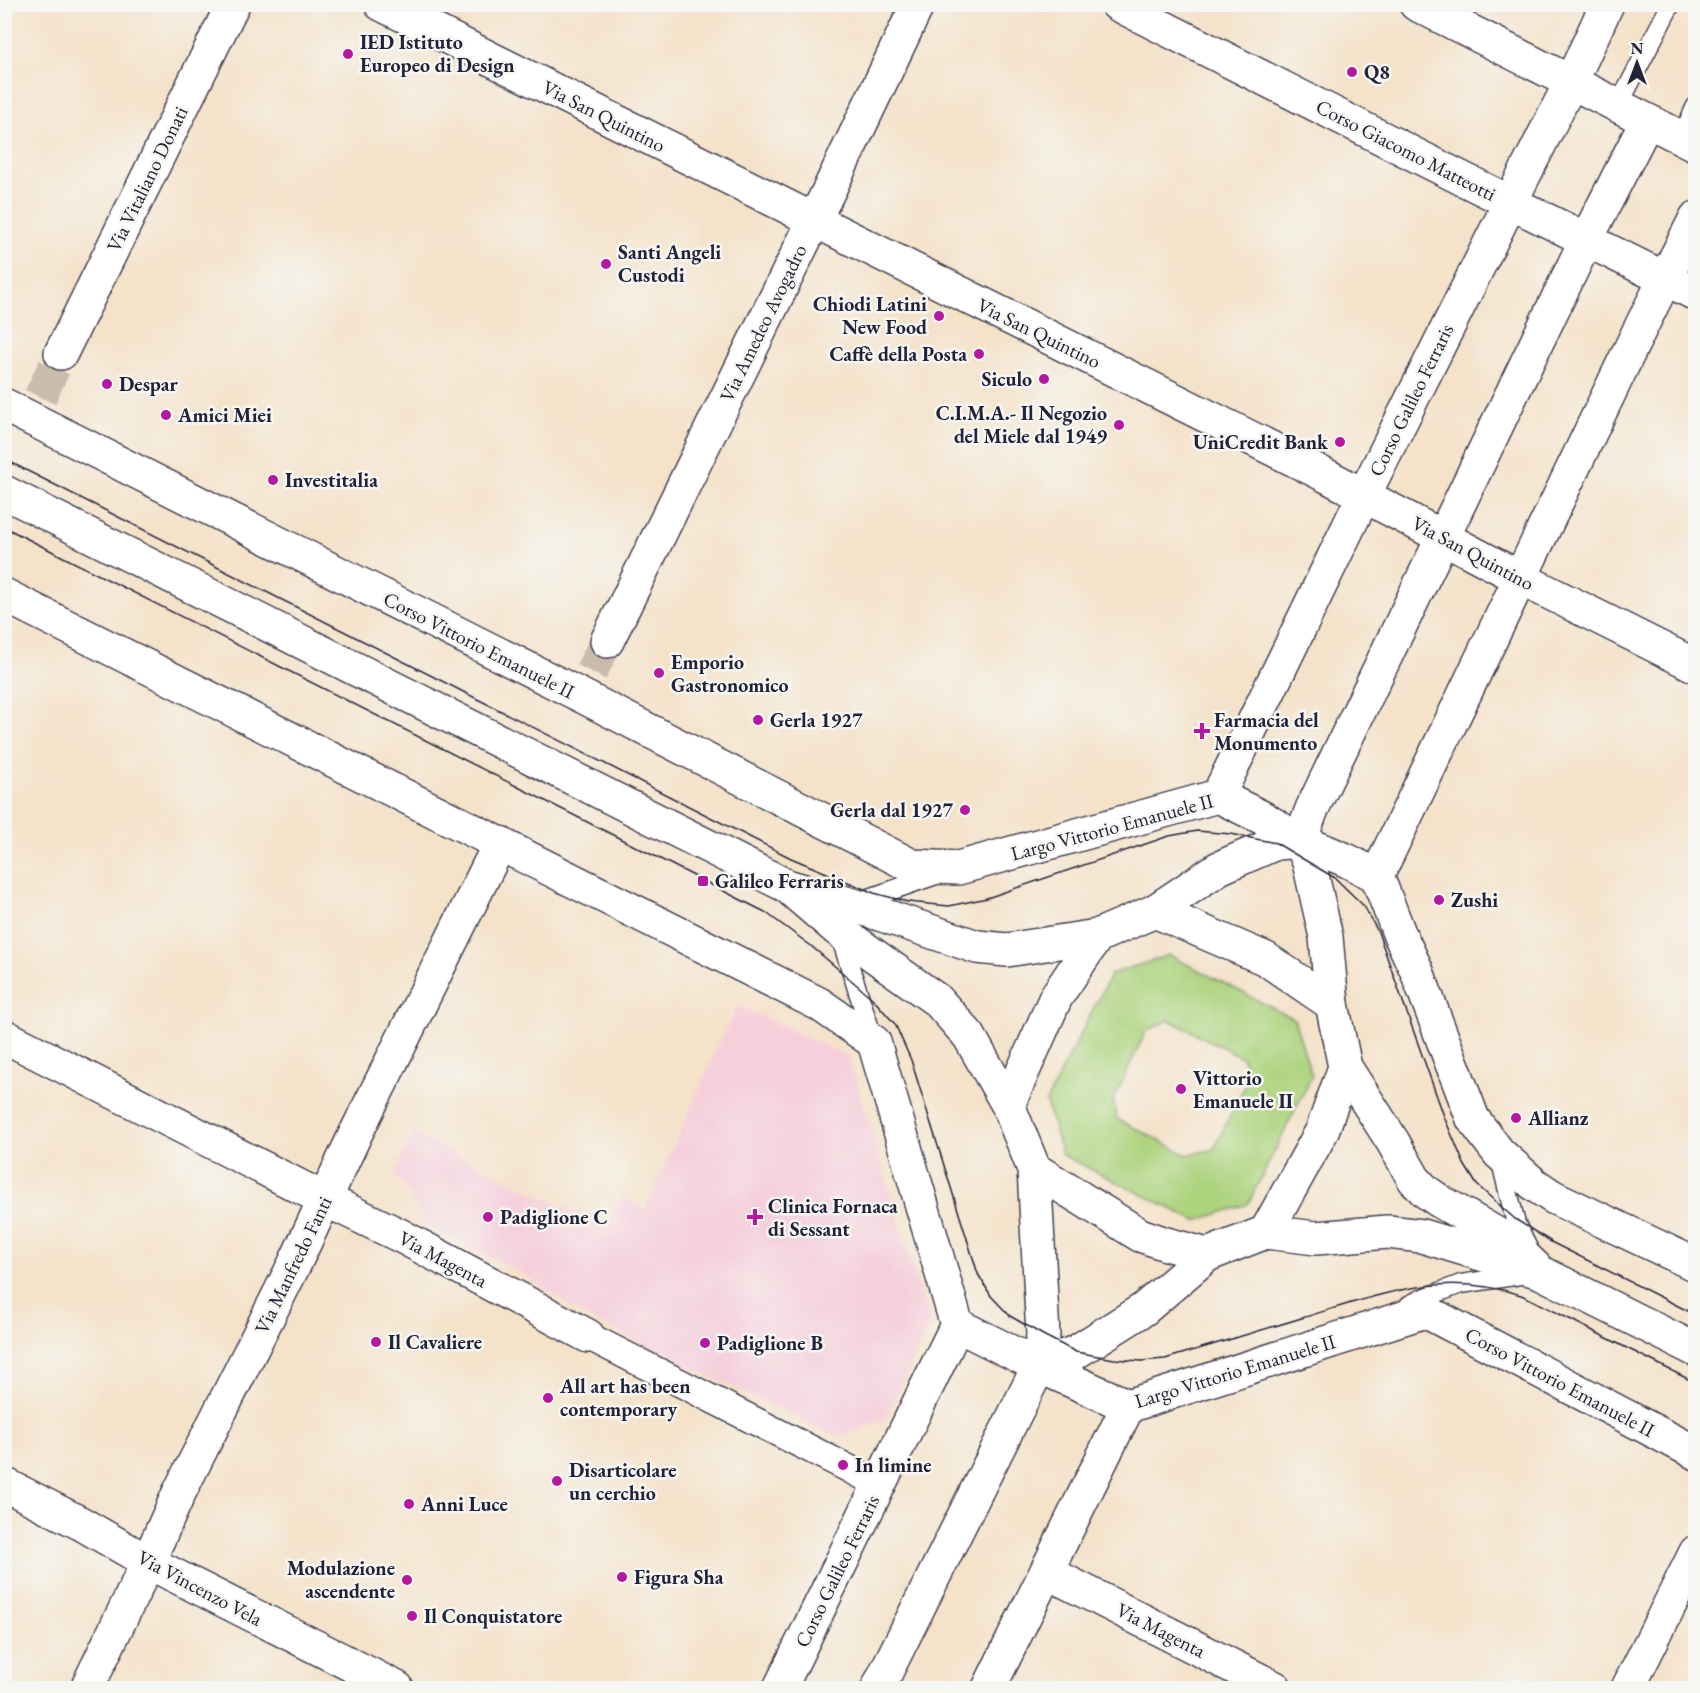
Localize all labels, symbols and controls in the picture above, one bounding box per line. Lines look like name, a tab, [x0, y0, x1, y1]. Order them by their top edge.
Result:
place label: IED Istituto Europeo di Design	[360, 29, 515, 78]
north arrow	[1607, 33, 1667, 93]
text: N	[1631, 38, 1644, 59]
marker: IED Istituto Europeo di Design	[341, 47, 355, 61]
place label: Q8	[1364, 59, 1390, 85]
marker: Q8	[1345, 65, 1359, 79]
street label: Via San Quintino	[538, 74, 670, 158]
street label: Corso Giacomo Matteotti	[1312, 93, 1501, 207]
street label: Via Vitaliano Donati	[100, 102, 194, 256]
place label: Santi Angeli Custodi	[618, 239, 721, 288]
street label: Via Amedeo Avogadro	[713, 240, 813, 406]
marker: Santi Angeli Custodi	[599, 257, 613, 271]
place label: Chiodi Latini New Food	[813, 291, 927, 340]
street label: Via San Quintino	[973, 292, 1105, 374]
marker: Chiodi Latini New Food	[932, 309, 946, 323]
street label: Corso Galileo Ferraris	[1363, 319, 1459, 481]
place label: Caffè della Posta	[829, 341, 967, 367]
marker: Caffè della Posta	[972, 347, 986, 361]
place label: Siculo	[982, 366, 1032, 392]
place label: Despar	[119, 371, 179, 397]
marker: Siculo	[1037, 372, 1051, 386]
marker: Despar	[100, 377, 114, 391]
place label: C.I.M.A.- Il Negozio del Miele dal 1949	[936, 400, 1107, 449]
place label: Amici Miei	[177, 402, 272, 428]
marker: Amici Miei	[159, 408, 173, 422]
marker: C.I.M.A.- Il Negozio del Miele dal 1949	[1112, 418, 1126, 432]
place label: UniCredit Bank	[1193, 429, 1329, 455]
marker: UniCredit Bank	[1333, 435, 1347, 449]
place label: Investitalia	[285, 467, 378, 493]
marker: Investitalia	[266, 473, 280, 487]
street label: Via San Quintino	[1407, 510, 1539, 596]
street label: Corso Vittorio Emanuele II	[379, 586, 579, 705]
place label: Emporio Gastronomico	[671, 649, 789, 698]
marker: Emporio Gastronomico	[652, 666, 666, 680]
place label: Gerla 1927	[770, 707, 863, 733]
place label: Farmacia del Monumento	[1214, 707, 1319, 756]
marker: Gerla 1927	[751, 713, 765, 727]
marker: Farmacia del Monumento	[1195, 724, 1209, 738]
street label: Largo Vittorio Emanuele II	[1008, 787, 1216, 867]
place label: Gerla dal 1927	[830, 797, 953, 823]
marker: Gerla dal 1927	[958, 803, 972, 817]
place label: Galileo Ferraris	[715, 868, 844, 894]
marker: Galileo Ferraris	[696, 874, 710, 888]
place label: Zushi	[1451, 887, 1498, 913]
marker: Zushi	[1432, 893, 1446, 907]
place label: Vittorio Emanuele II	[1193, 1065, 1293, 1114]
marker: Vittorio Emanuele II	[1174, 1082, 1188, 1096]
place label: Allianz	[1527, 1105, 1589, 1131]
marker: Allianz	[1509, 1111, 1523, 1125]
street label: Via Manfredo Fanti	[248, 1192, 338, 1338]
place label: Clinica Fornaca di Sessant	[768, 1193, 898, 1242]
place label: Padiglione C	[500, 1204, 608, 1230]
marker: Clinica Fornaca di Sessant	[746, 1208, 764, 1226]
marker: Padiglione C	[481, 1210, 495, 1224]
street label: Via Magenta	[394, 1225, 492, 1293]
street label: Corso Vittorio Emanuele II	[1461, 1321, 1659, 1443]
street label: Largo Vittorio Emanuele II	[1131, 1328, 1339, 1414]
place label: Il Cavaliere	[388, 1329, 482, 1355]
place label: Padiglione B	[717, 1330, 823, 1356]
marker: Il Cavaliere	[369, 1335, 383, 1349]
marker: Padiglione B	[698, 1336, 712, 1350]
place label: All art has been contemporary	[559, 1373, 691, 1422]
marker: All art has been contemporary	[541, 1391, 555, 1405]
place label: In limine	[855, 1452, 932, 1478]
place label: Disarticolare un cerchio	[569, 1457, 677, 1506]
marker: In limine	[836, 1458, 850, 1472]
marker: Disarticolare un cerchio	[550, 1474, 564, 1488]
street label: Corso Galileo Ferraris	[789, 1490, 885, 1652]
place label: Anni Luce	[420, 1491, 508, 1517]
marker: Anni Luce	[402, 1497, 416, 1511]
street label: Via Vincenzo Vela	[133, 1544, 267, 1632]
place label: Modulazione ascendente	[287, 1555, 395, 1604]
place label: Figura Sha	[634, 1564, 724, 1590]
marker: Figura Sha	[615, 1570, 629, 1584]
marker: Modulazione ascendente	[400, 1573, 414, 1587]
street label: Via Magenta	[1112, 1596, 1210, 1664]
place label: Il Conquistatore	[424, 1603, 562, 1629]
marker: Il Conquistatore	[405, 1609, 419, 1623]

